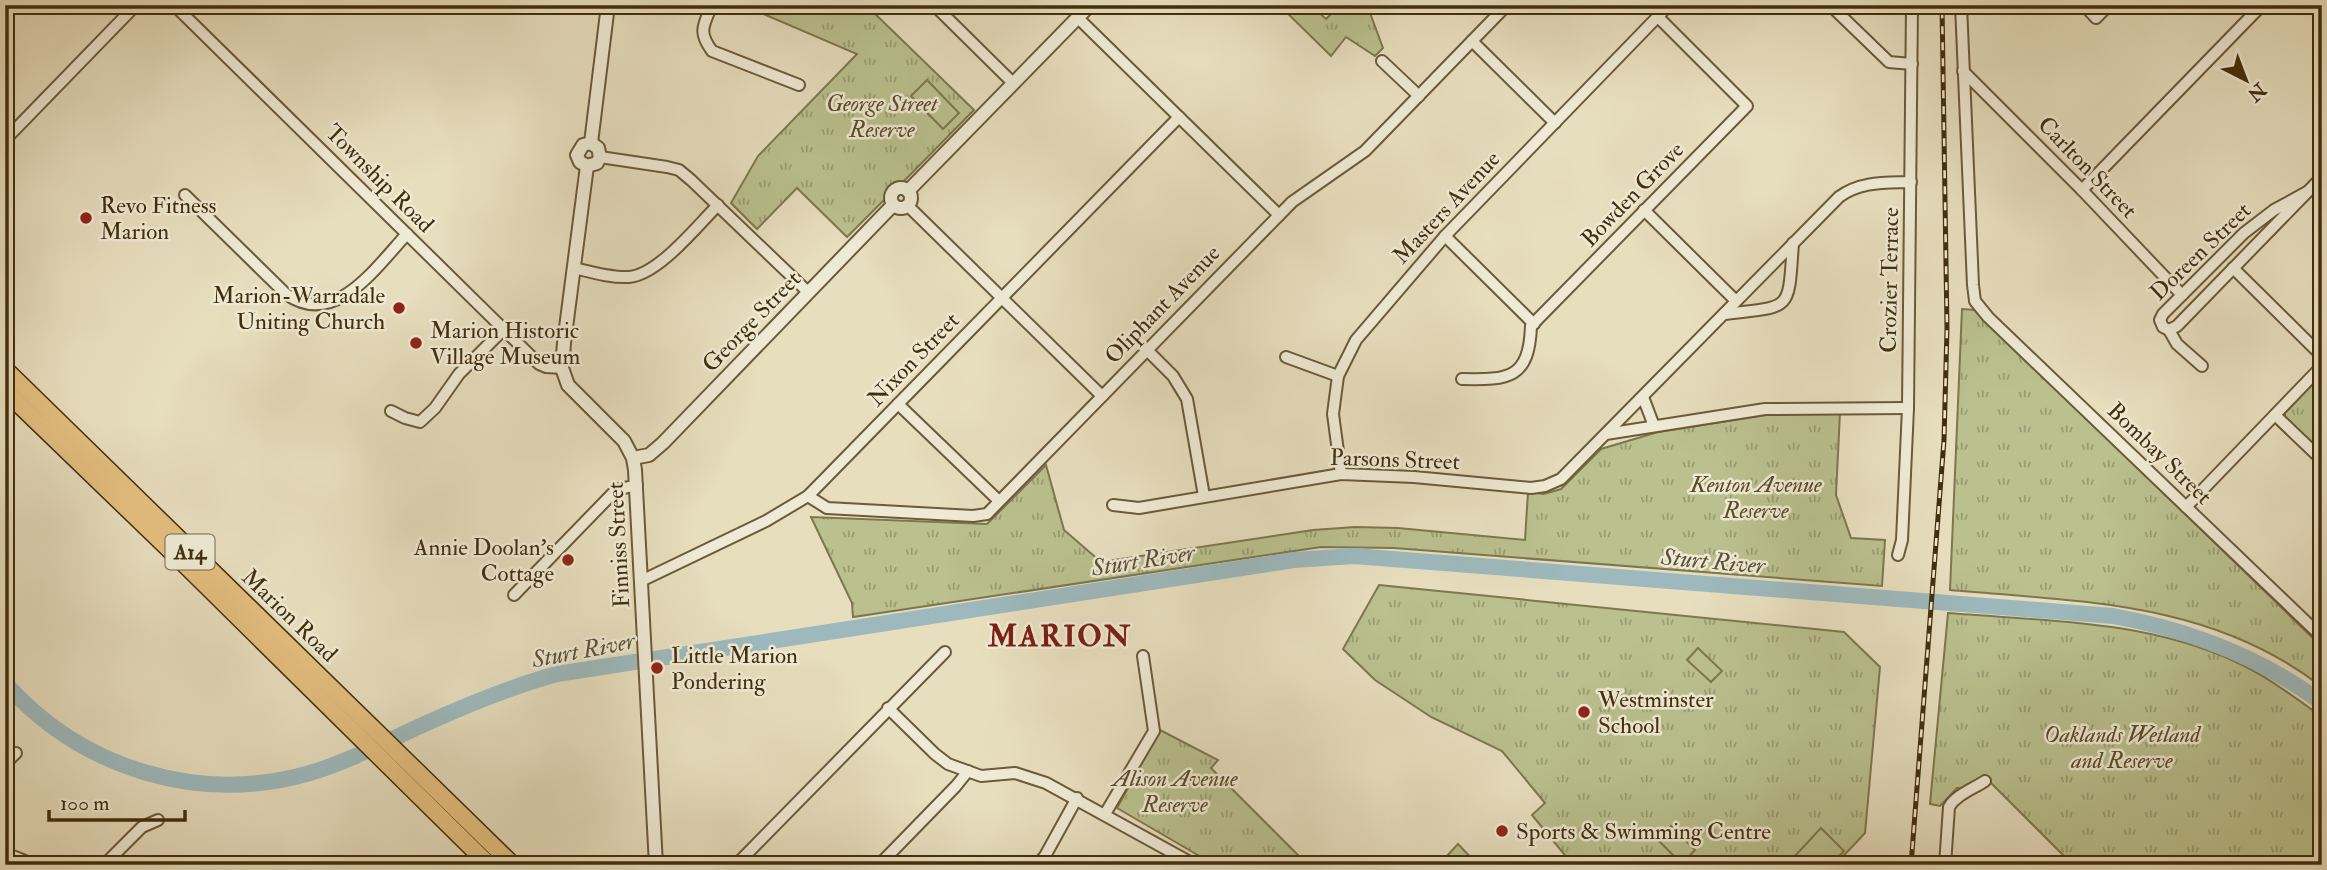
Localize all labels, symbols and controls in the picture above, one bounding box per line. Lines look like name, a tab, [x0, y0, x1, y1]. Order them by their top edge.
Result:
north arrow	[2212, 46, 2282, 116]
text: N	[2242, 77, 2272, 107]
park label: George Street Reserve	[826, 89, 939, 144]
street label: Carlton Street	[2032, 110, 2144, 225]
street label: Township Road	[319, 118, 440, 239]
street label: Bowden Grove	[1575, 135, 1690, 253]
street label: Masters Avenue	[1387, 144, 1506, 270]
place label: Revo Fitness Marion	[100, 191, 217, 246]
street label: Doreen Street	[2144, 196, 2257, 307]
street label: Crozier Terrace	[1874, 207, 1905, 353]
marker: Revo Fitness Marion	[78, 210, 94, 226]
street label: Oliphant Avenue	[1098, 239, 1227, 371]
street label: George Street	[696, 265, 807, 378]
place label: Marion-Warradale Uniting Church	[213, 281, 385, 336]
marker: Marion-Warradale Uniting Church	[391, 300, 407, 316]
street label: Nixon Street	[861, 306, 965, 412]
place label: Marion Historic Village Museum	[430, 316, 581, 371]
marker: Marion Historic Village Museum	[408, 335, 424, 351]
street label: Bombay Street	[2101, 396, 2218, 511]
street label: Parsons Street	[1330, 443, 1460, 476]
park label: Kenton Avenue Reserve	[1689, 470, 1822, 525]
street label: Finniss Street	[601, 481, 636, 609]
place label: Annie Doolan's Cottage	[413, 533, 554, 588]
road number: A14	[166, 534, 214, 570]
water label: Sturt River	[1088, 537, 1198, 584]
water label: Sturt River	[1659, 541, 1767, 582]
marker: Annie Doolan's Cottage	[560, 552, 576, 568]
street label: Marion Road	[236, 563, 344, 668]
district label: MARION	[987, 618, 1132, 655]
water label: Sturt River	[528, 625, 638, 676]
place label: Little Marion Pondering	[671, 641, 798, 696]
marker: Little Marion Pondering	[649, 660, 665, 676]
place label: Westminster School	[1597, 685, 1714, 740]
marker: Westminster School	[1576, 704, 1592, 720]
park label: Oaklands Wetland and Reserve	[2044, 720, 2201, 775]
park label: Alison Avenue Reserve	[1109, 764, 1238, 819]
scale bar	[49, 779, 186, 823]
text: 100 m	[60, 790, 110, 817]
place label: Sports & Swimming Centre	[1516, 817, 1771, 847]
marker: Sports & Swimming Centre	[1494, 823, 1510, 839]

